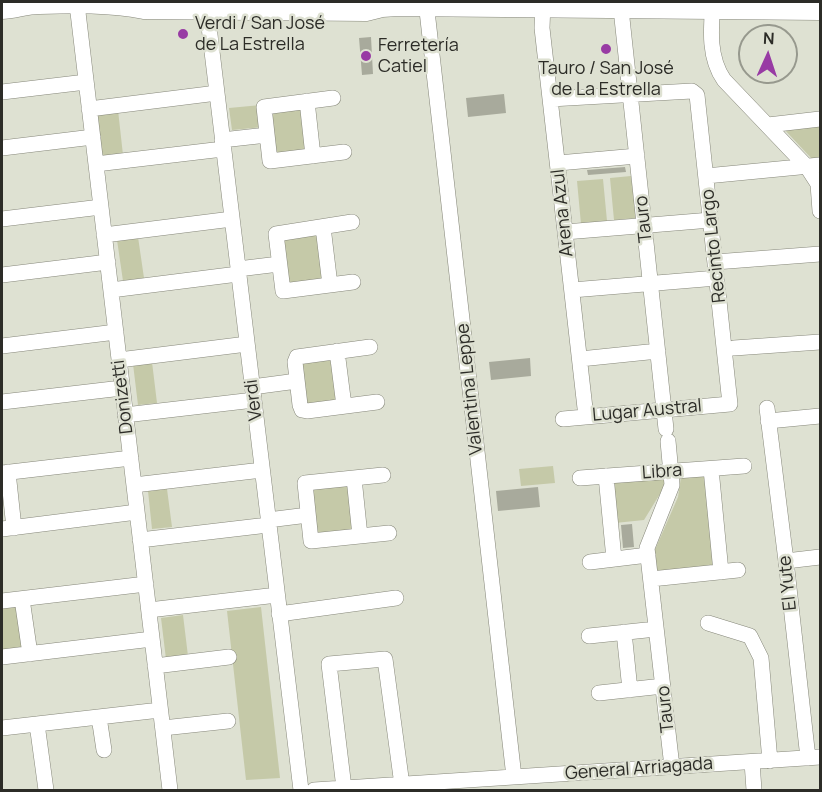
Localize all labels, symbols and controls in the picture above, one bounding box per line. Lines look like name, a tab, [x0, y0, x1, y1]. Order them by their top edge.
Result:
place label: Verdi / San José de La Estrella	[195, 13, 325, 56]
north arrow	[738, 24, 798, 84]
marker: Verdi / San José de La Estrella	[176, 27, 190, 41]
text: N	[763, 27, 775, 49]
place label: Ferretería Catiel	[378, 35, 459, 78]
marker: Tauro / San José de La Estrella	[599, 42, 613, 56]
marker: Ferretería Catiel	[359, 49, 373, 63]
place label: Tauro / San José de La Estrella	[538, 58, 674, 100]
street label: Arena Azul	[548, 168, 578, 258]
street label: Recinto Largo	[697, 188, 731, 304]
street label: Tauro	[631, 194, 657, 244]
street label: Valentina Leppe	[452, 322, 488, 456]
street label: Donizetti	[108, 359, 138, 435]
street label: Verdi	[241, 378, 267, 422]
street label: Lugar Austral	[591, 395, 703, 427]
street label: Libra	[641, 460, 683, 484]
street label: El Yute	[774, 554, 802, 612]
street label: Tauro	[653, 684, 679, 734]
street label: General Arriagada	[564, 753, 714, 785]

